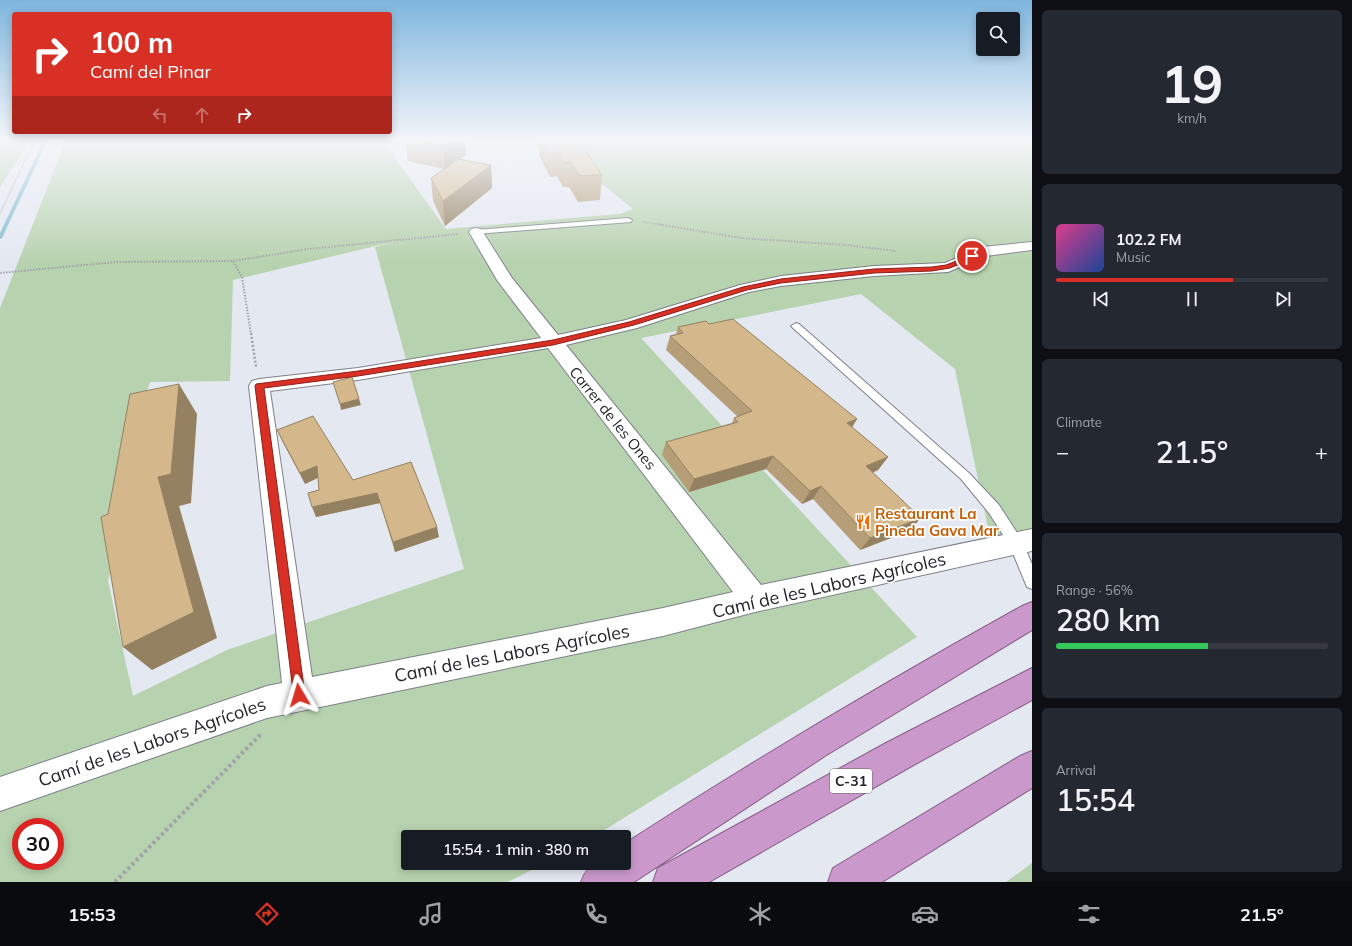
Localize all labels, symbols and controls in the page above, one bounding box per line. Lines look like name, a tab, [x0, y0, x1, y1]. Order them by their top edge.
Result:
map controls	[976, 12, 1020, 56]
button: search	[976, 12, 1020, 56]
text: 100 m	[90, 25, 173, 60]
icon: right	[24, 28, 76, 80]
text: 19	[1161, 51, 1223, 116]
text: Camí del Pinar	[90, 60, 211, 83]
icon: left	[149, 104, 171, 126]
icon: ahead	[191, 104, 213, 126]
icon: right	[233, 104, 255, 126]
text: km/h	[1177, 110, 1207, 126]
text: 102.2 FM	[1116, 230, 1181, 249]
pin	[955, 239, 989, 273]
icon: arrive	[961, 245, 983, 267]
text: Music	[1116, 249, 1151, 265]
icon: previous	[1090, 288, 1112, 310]
icon: pause	[1181, 288, 1203, 310]
icon: next	[1272, 288, 1294, 310]
street label: Carrer de les Ones	[566, 362, 660, 474]
text: Climate	[1056, 414, 1102, 430]
text: 21.5°	[1156, 433, 1228, 471]
text: −	[1056, 438, 1069, 466]
text: +	[1315, 438, 1328, 466]
place label: Restaurant La Pineda Gava Mar	[875, 504, 999, 540]
restaurant icon: Restaurant La Pineda Gava Mar	[854, 513, 872, 531]
street label: Camí de les Labors Agrícoles	[710, 547, 948, 623]
text: Range · 56%	[1056, 582, 1133, 598]
text: 280 km	[1056, 601, 1161, 639]
street label: Camí de les Labors Agrícoles	[392, 619, 632, 687]
position arrow	[278, 674, 320, 716]
street label: Camí de les Labors Agrícoles	[35, 692, 269, 792]
text: Arrival	[1056, 762, 1096, 778]
road number: C-31	[830, 769, 872, 793]
text: 15:54	[1056, 781, 1135, 819]
speed limit sign: 30	[12, 818, 64, 870]
text: 15:54 · 1 min · 380 m	[443, 840, 589, 859]
icon: directions	[253, 900, 281, 928]
icon: music	[417, 900, 445, 928]
icon: phone	[582, 900, 610, 928]
icon: climate	[746, 900, 774, 928]
icon: car	[911, 900, 939, 928]
icon: filters	[1075, 900, 1103, 928]
text: 15:53	[68, 903, 116, 926]
text: 21.5°	[1240, 903, 1284, 926]

